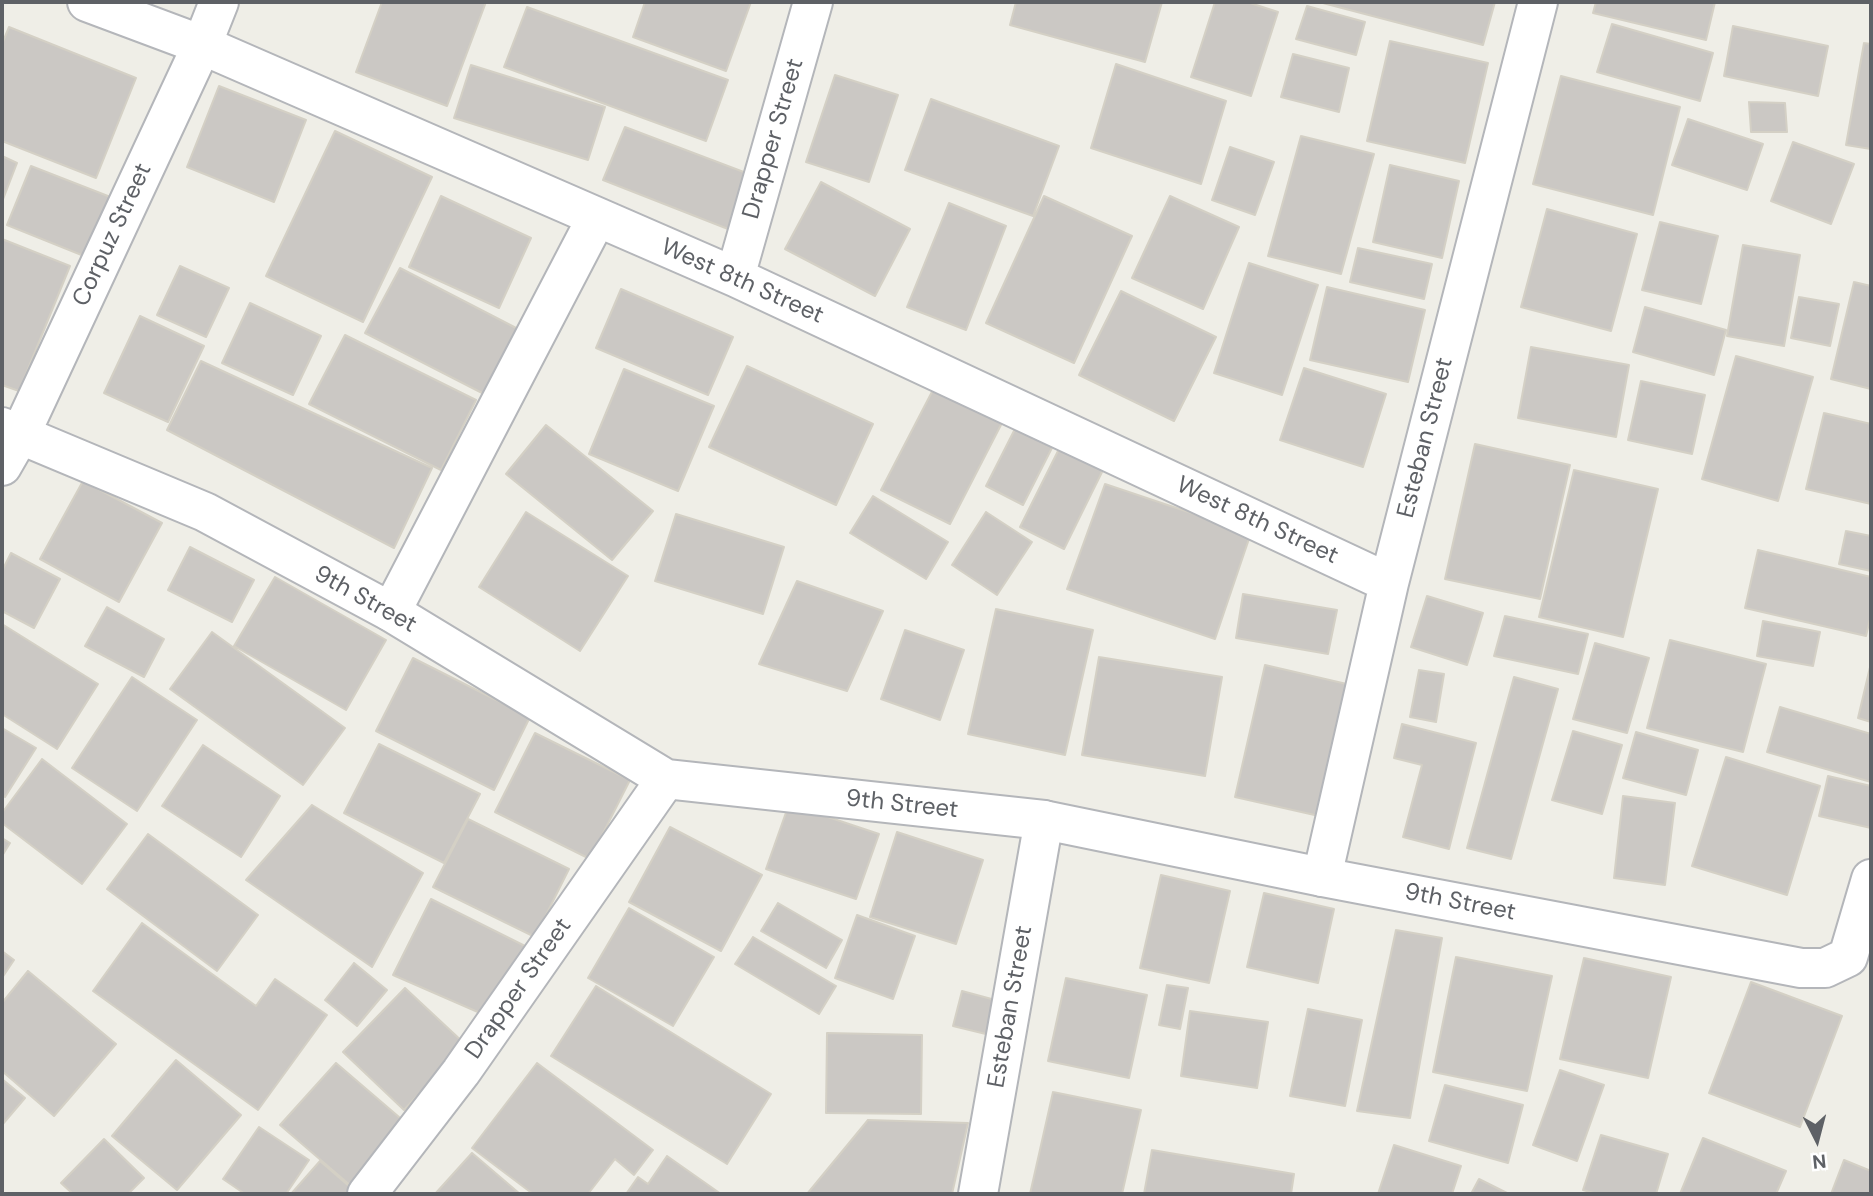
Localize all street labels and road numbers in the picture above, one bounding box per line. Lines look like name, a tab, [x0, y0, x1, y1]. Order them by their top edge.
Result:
street label: Drapper Street	[737, 56, 811, 222]
street label: Corpuz Street	[67, 159, 159, 311]
street label: West 8th Street	[656, 233, 828, 331]
street label: Esteban Street	[1392, 355, 1460, 521]
street label: West 8th Street	[1172, 471, 1342, 571]
street label: 9th Street	[309, 560, 421, 640]
street label: 9th Street	[844, 785, 960, 825]
street label: 9th Street	[1402, 878, 1518, 928]
street label: Drapper Street	[460, 913, 578, 1065]
street label: Esteban Street	[983, 924, 1039, 1090]

